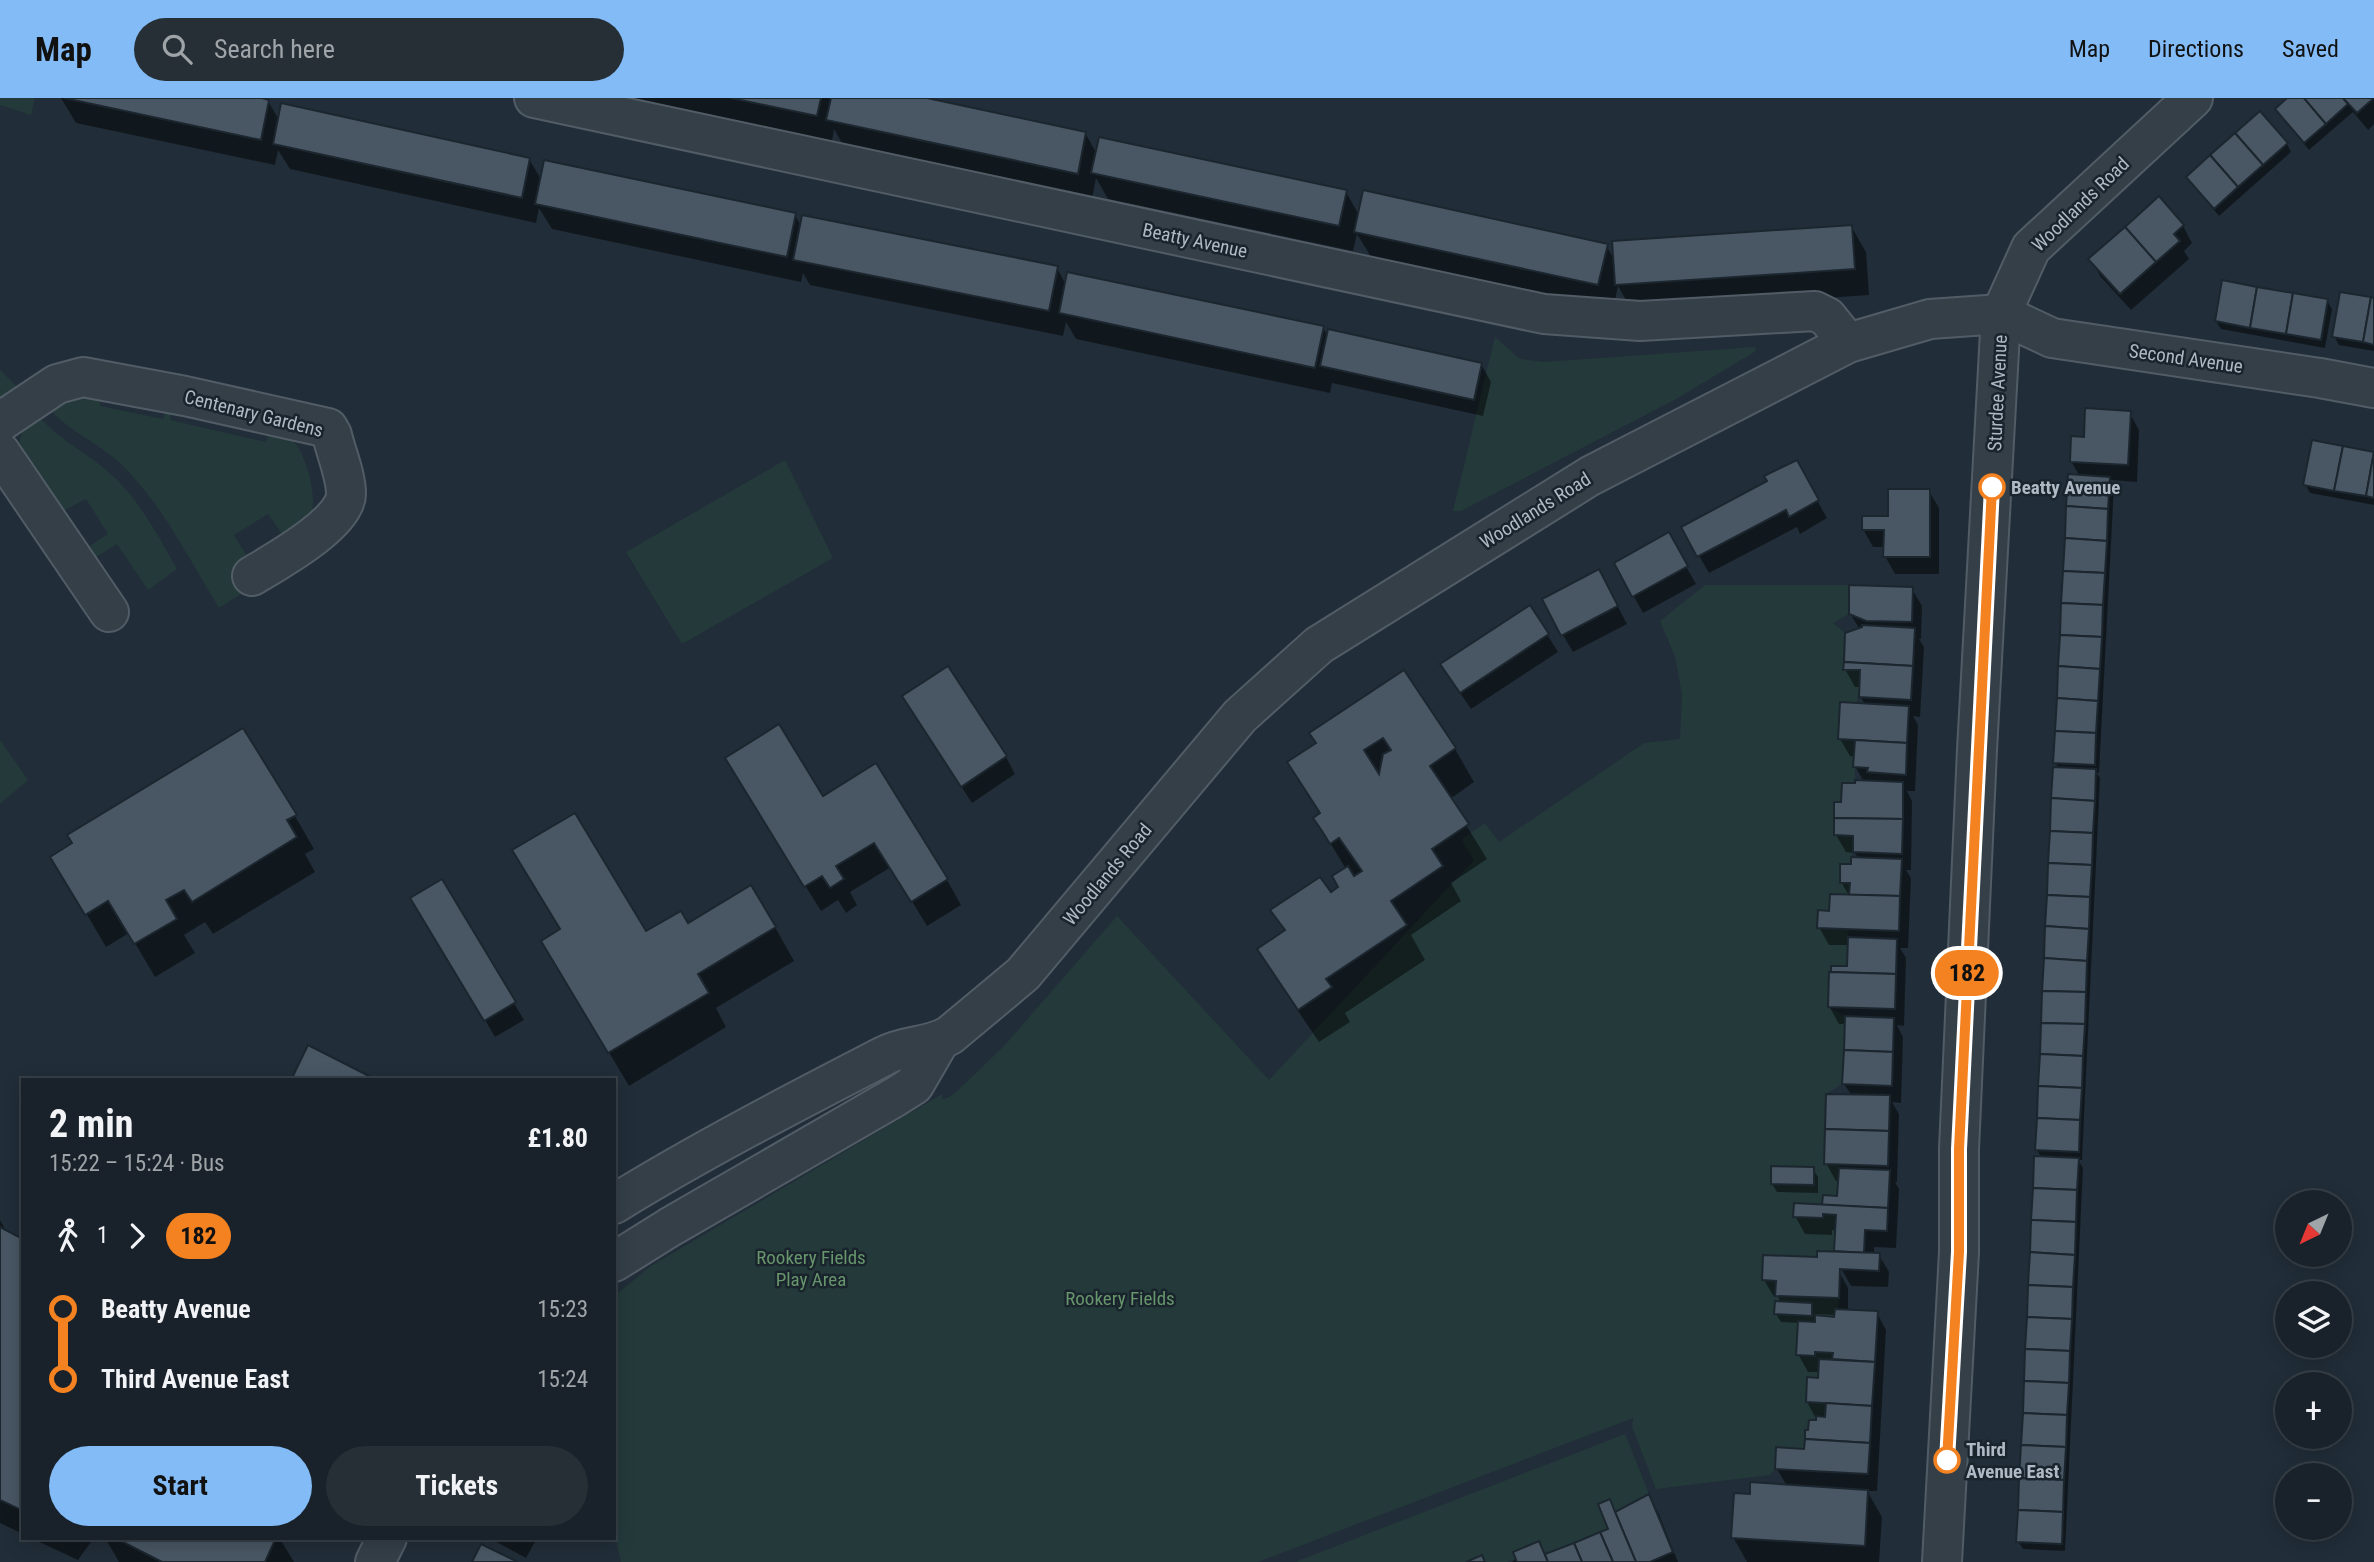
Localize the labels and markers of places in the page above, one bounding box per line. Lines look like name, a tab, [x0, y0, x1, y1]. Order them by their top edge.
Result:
marker: Beatty Avenue	[1979, 474, 2005, 500]
place label: Beatty Avenue	[2011, 476, 2120, 499]
place label: Third Avenue East	[1966, 1438, 2059, 1483]
marker: Third Avenue East	[1934, 1447, 1960, 1473]

